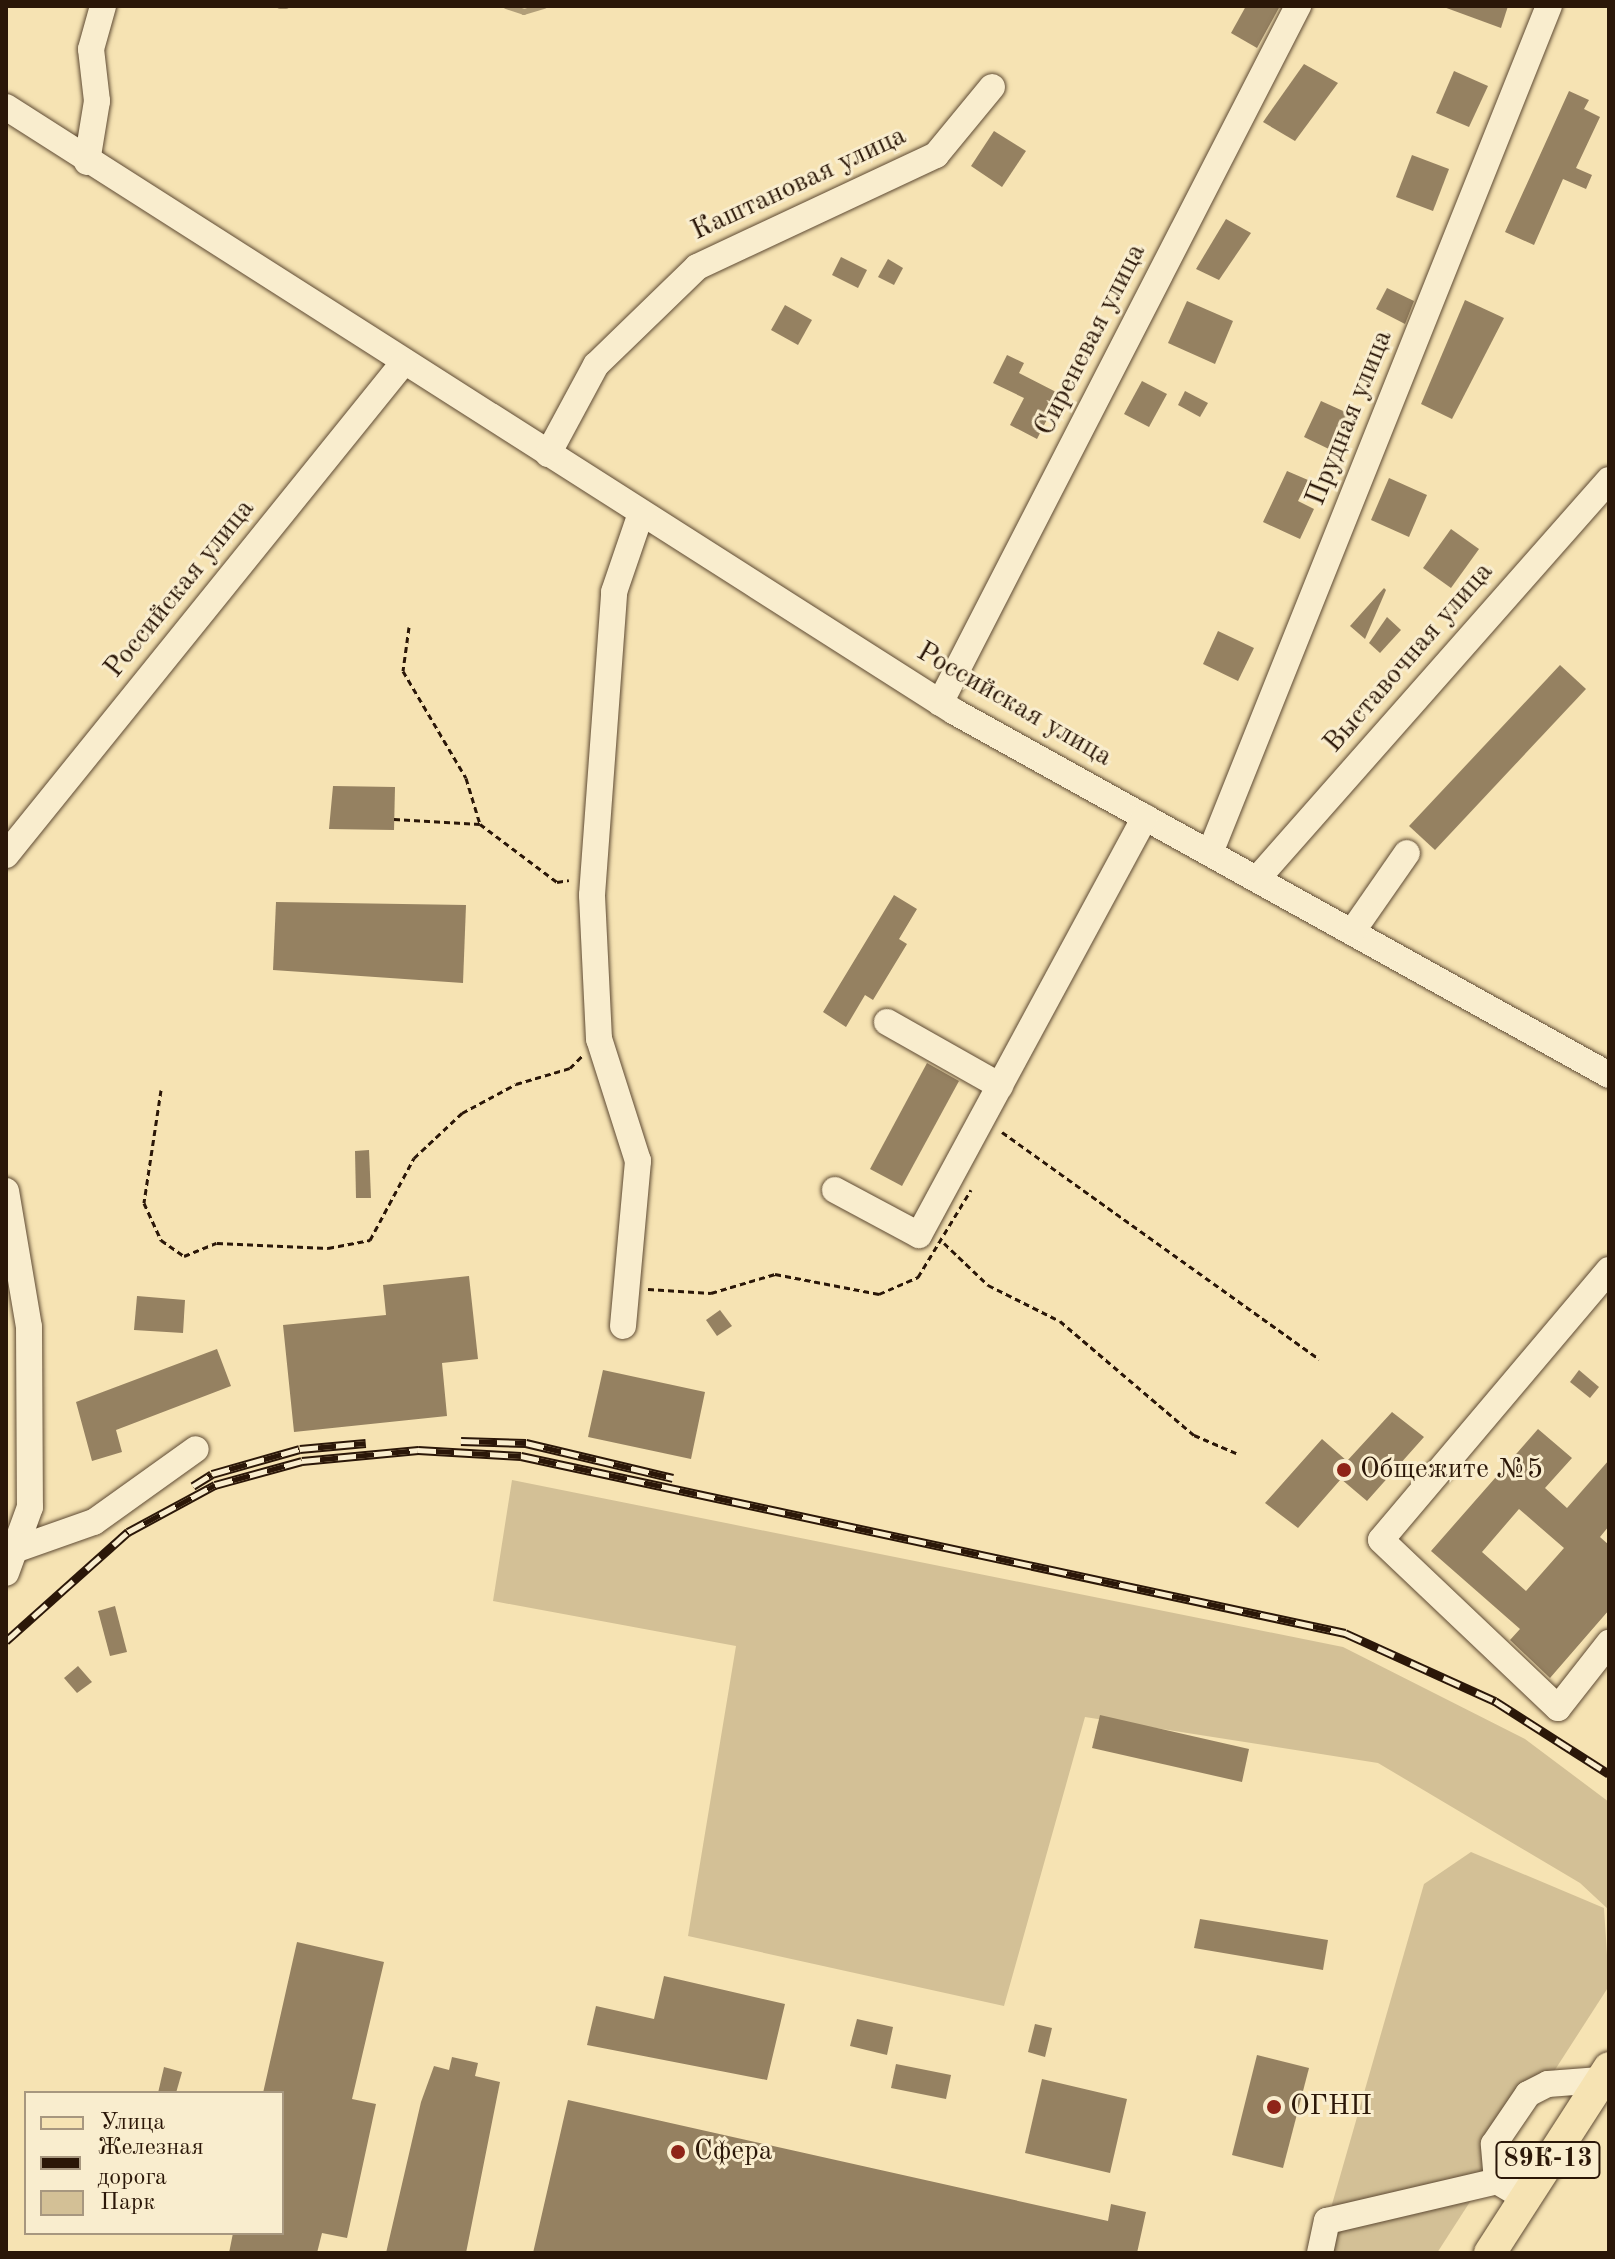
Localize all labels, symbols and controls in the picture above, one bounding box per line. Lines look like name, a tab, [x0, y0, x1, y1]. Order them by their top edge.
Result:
street label: Каштановая улица	[686, 120, 912, 248]
street label: Сиреневая улица	[1028, 238, 1154, 442]
street label: Прудная улица	[1300, 325, 1400, 511]
street label: Российская улица	[98, 493, 262, 685]
street label: Выставочная улица	[1317, 556, 1501, 760]
street label: Российская улица	[910, 635, 1118, 775]
place label: Общежите №5	[1360, 1453, 1543, 1487]
marker: Общежите №5	[1335, 1461, 1353, 1479]
place label: ОГНП	[1290, 2090, 1372, 2124]
legend	[24, 2091, 284, 2235]
marker: ОГНП	[1265, 2098, 1283, 2116]
text: Улица	[100, 2111, 165, 2135]
place label: Сфера	[694, 2135, 773, 2169]
text: Железная дорога	[97, 2136, 204, 2190]
road number: 89К-13	[1494, 2138, 1602, 2182]
marker: Сфера	[669, 2143, 687, 2161]
text: Парк	[100, 2191, 155, 2215]

